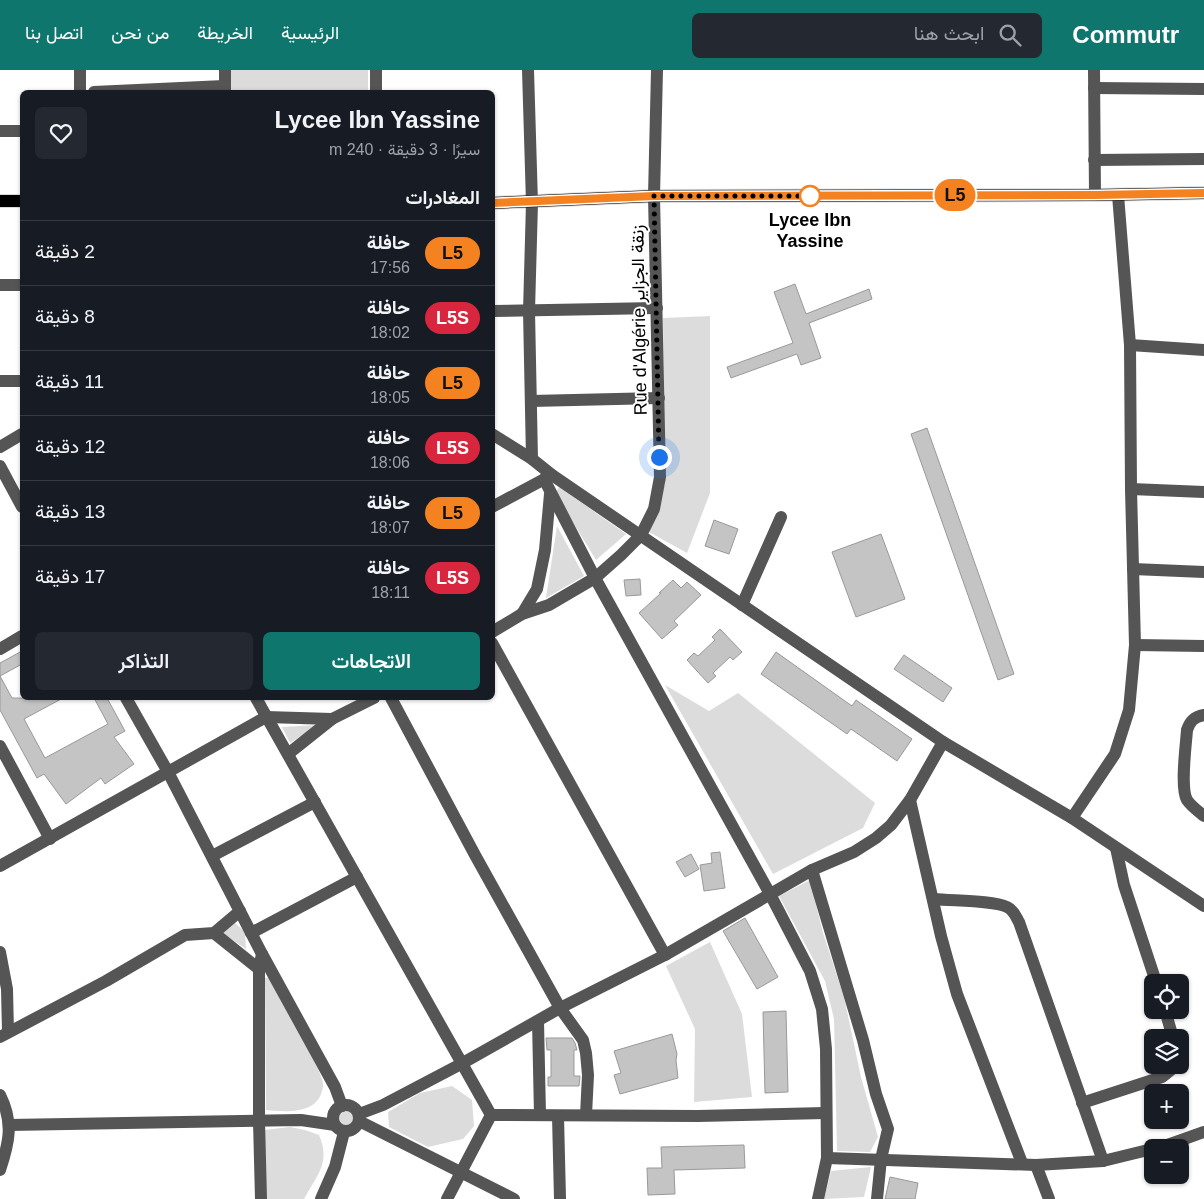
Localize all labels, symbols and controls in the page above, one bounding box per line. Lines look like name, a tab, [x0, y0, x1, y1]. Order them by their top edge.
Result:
search box	[692, 13, 1042, 58]
icon: search	[996, 21, 1024, 49]
text: Commutr	[1072, 21, 1179, 48]
text: اتصل بنا	[25, 23, 83, 43]
text: من نحن	[111, 23, 169, 43]
text: الخريطة	[197, 23, 253, 43]
text: الرئيسية	[281, 23, 339, 43]
text: ابحث هنا	[914, 23, 984, 44]
text: Lycee Ibn Yassine	[275, 106, 480, 133]
button: heart	[35, 107, 87, 159]
text: سيرًا · 3 دقيقة · 240 m	[329, 141, 480, 158]
line badge: L5	[932, 179, 978, 211]
marker: Lycee Ibn Yassine	[799, 185, 821, 207]
text: L5	[944, 185, 966, 205]
text: المغادرات	[405, 187, 480, 208]
place label: Lycee Ibn Yassine	[769, 210, 851, 251]
street label: Rue d'Algérie زنقة الجزاير	[627, 225, 652, 415]
text: حافلة	[367, 232, 410, 253]
text: 2 دقيقة	[35, 241, 95, 262]
text: L5	[442, 243, 463, 263]
text: 17:56	[370, 259, 410, 276]
text: حافلة	[367, 297, 410, 318]
text: 8 دقيقة	[35, 306, 95, 327]
text: L5S	[436, 308, 469, 328]
text: 18:02	[370, 324, 410, 341]
text: حافلة	[367, 362, 410, 383]
text: 11 دقيقة	[35, 371, 104, 392]
text: L5	[442, 373, 463, 393]
text: 18:05	[370, 389, 410, 406]
text: حافلة	[367, 427, 410, 448]
text: 12 دقيقة	[35, 436, 105, 457]
text: L5S	[436, 438, 469, 458]
your location	[647, 445, 672, 470]
text: 18:06	[370, 454, 410, 471]
text: حافلة	[367, 492, 410, 513]
text: 13 دقيقة	[35, 501, 105, 522]
text: L5	[442, 503, 463, 523]
text: 18:07	[370, 519, 410, 536]
text: حافلة	[367, 557, 410, 578]
text: 17 دقيقة	[35, 566, 105, 587]
text: L5S	[436, 568, 469, 588]
text: 18:11	[371, 584, 410, 601]
button: التذاكر	[35, 632, 253, 690]
button: الاتجاهات	[263, 632, 480, 690]
map controls	[1144, 974, 1189, 1184]
button: locate	[1144, 974, 1189, 1019]
button: layers	[1144, 1029, 1189, 1074]
button: +	[1144, 1084, 1189, 1129]
button: −	[1144, 1139, 1189, 1184]

